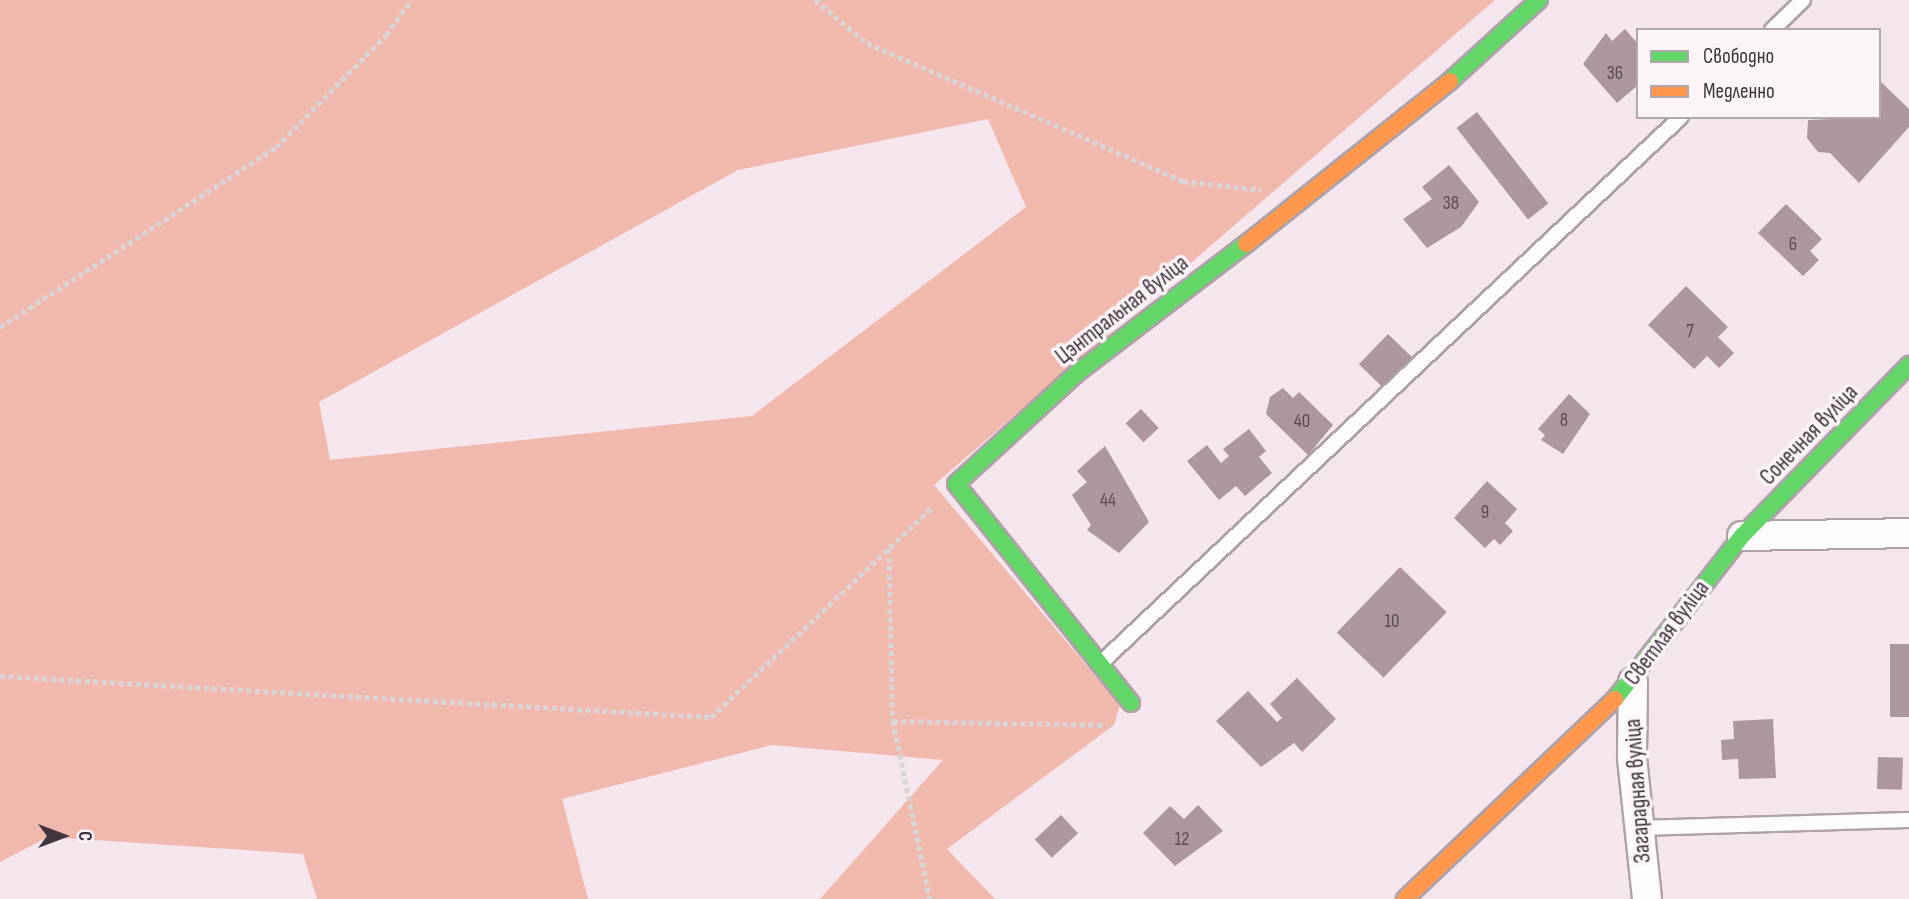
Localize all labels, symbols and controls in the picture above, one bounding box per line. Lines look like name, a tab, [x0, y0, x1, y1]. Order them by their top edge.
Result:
legend	[1636, 28, 1881, 119]
text: Свободно	[1703, 44, 1774, 69]
house number: 36	[1607, 63, 1623, 85]
text: Медленно	[1703, 79, 1775, 104]
house number: 38	[1443, 193, 1459, 215]
house number: 6	[1789, 234, 1797, 256]
street label: Цэнтральная вуліца	[1050, 250, 1194, 370]
house number: 7	[1686, 321, 1694, 343]
street label: Сонечная вуліца	[1754, 379, 1864, 491]
house number: 8	[1560, 410, 1568, 432]
house number: 40	[1294, 411, 1310, 433]
house number: 44	[1100, 490, 1116, 512]
house number: 9	[1481, 502, 1489, 524]
street label: Светлая вуліца	[1619, 575, 1715, 691]
house number: 10	[1384, 611, 1400, 633]
street label: Загарадная вуліца	[1619, 718, 1657, 864]
north arrow	[28, 801, 98, 871]
house number: 12	[1175, 829, 1189, 851]
text: С	[73, 831, 96, 841]

